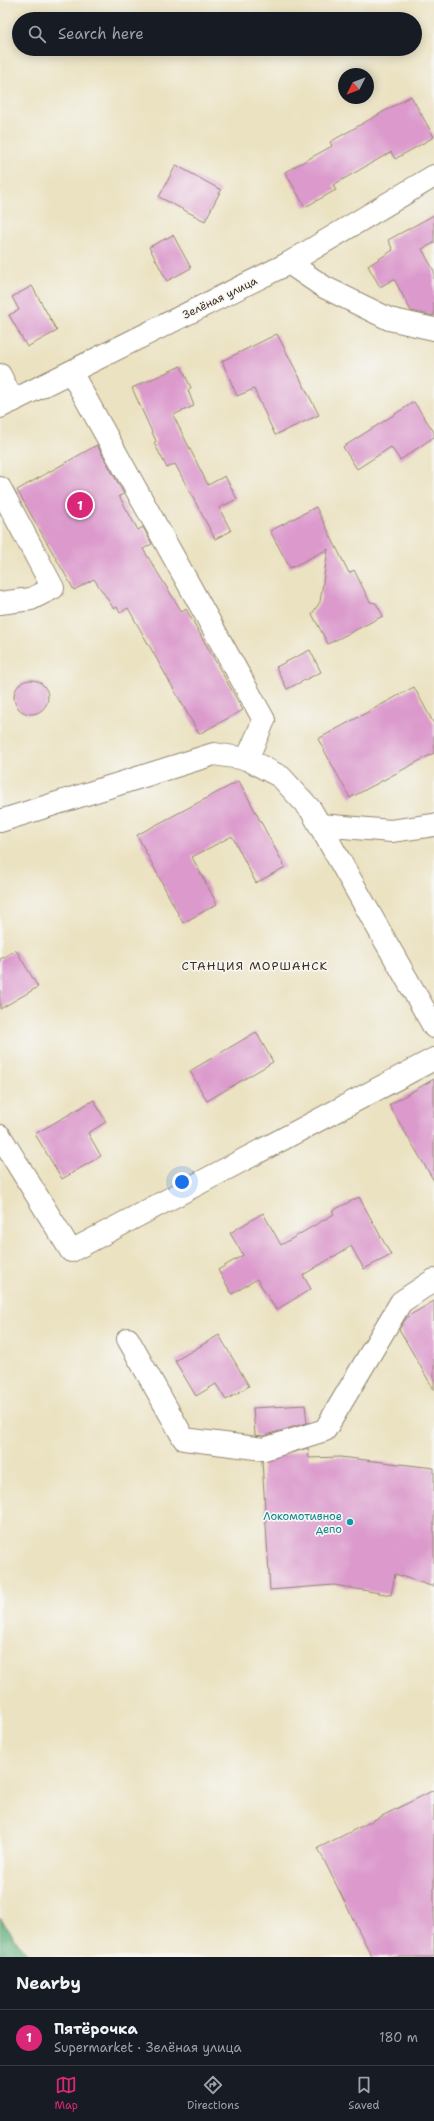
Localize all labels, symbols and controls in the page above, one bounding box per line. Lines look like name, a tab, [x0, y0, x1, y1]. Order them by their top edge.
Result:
search box	[12, 12, 422, 56]
icon: search	[26, 23, 48, 45]
text: Search here	[58, 24, 144, 44]
north arrow	[338, 68, 374, 104]
street label: Зелёная улица	[180, 273, 260, 323]
pin: 1	[67, 490, 93, 520]
district label: СТАНЦИЯ МОРШАНСК	[182, 958, 328, 974]
your location	[172, 1172, 192, 1192]
place label: Локомотивное депо	[263, 1509, 342, 1537]
marker: Локомотивное депо	[345, 1517, 355, 1527]
text: Nearby	[16, 1972, 81, 1994]
text: Пятёрочка	[54, 2019, 138, 2039]
text: 1	[26, 2029, 32, 2046]
text: 180 m	[379, 2029, 418, 2046]
text: Supermarket · Зелёная улица	[54, 2039, 242, 2056]
tab: Map	[54, 2074, 78, 2113]
tab: Directions	[187, 2074, 239, 2113]
tab: Saved	[348, 2074, 380, 2113]

